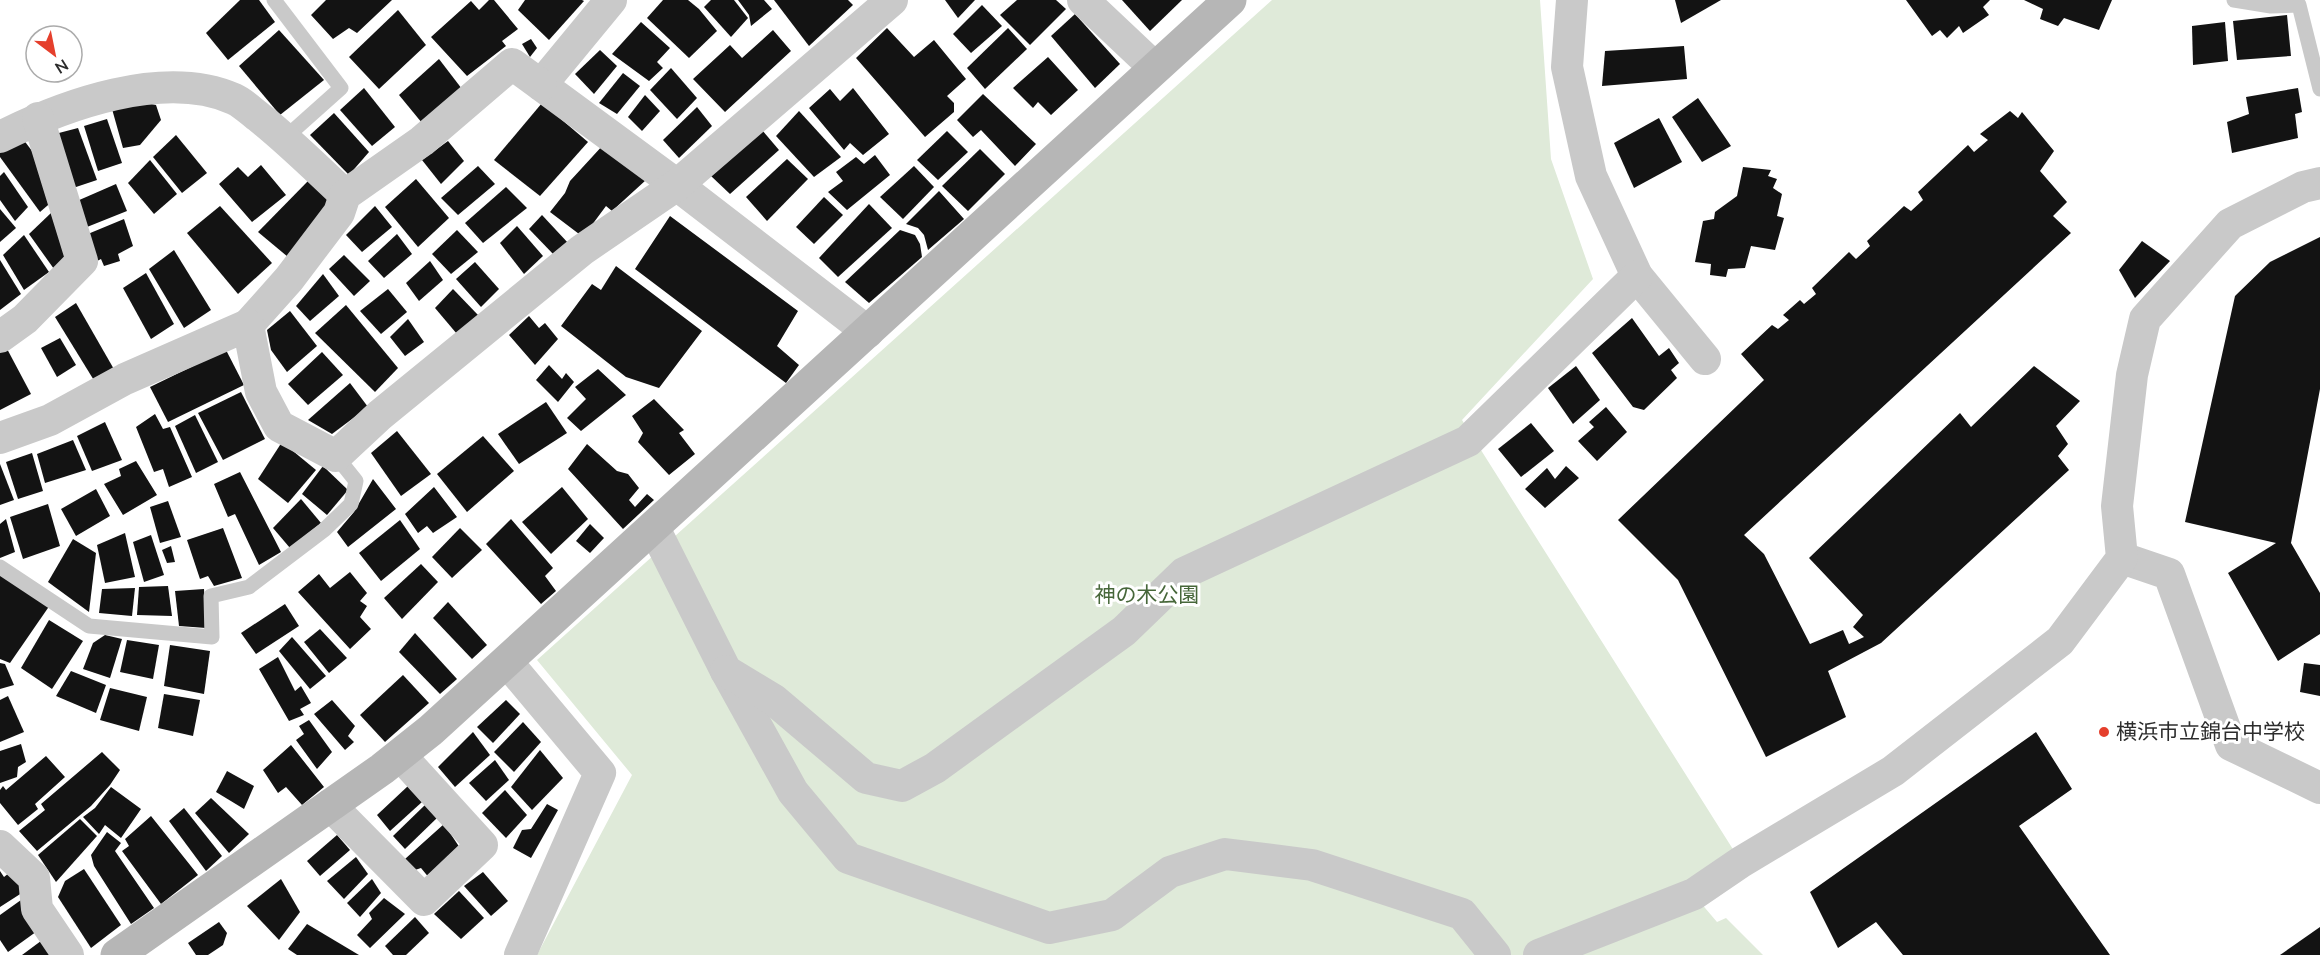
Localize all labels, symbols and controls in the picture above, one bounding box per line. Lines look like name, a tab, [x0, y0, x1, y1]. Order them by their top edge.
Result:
north arrow	[24, 24, 84, 84]
text: N	[51, 53, 72, 78]
park label: 神の木公園	[1095, 581, 1200, 609]
place label: 横浜市立錦台中学校	[2116, 718, 2305, 746]
marker: 横浜市立錦台中学校	[2097, 725, 2111, 739]

